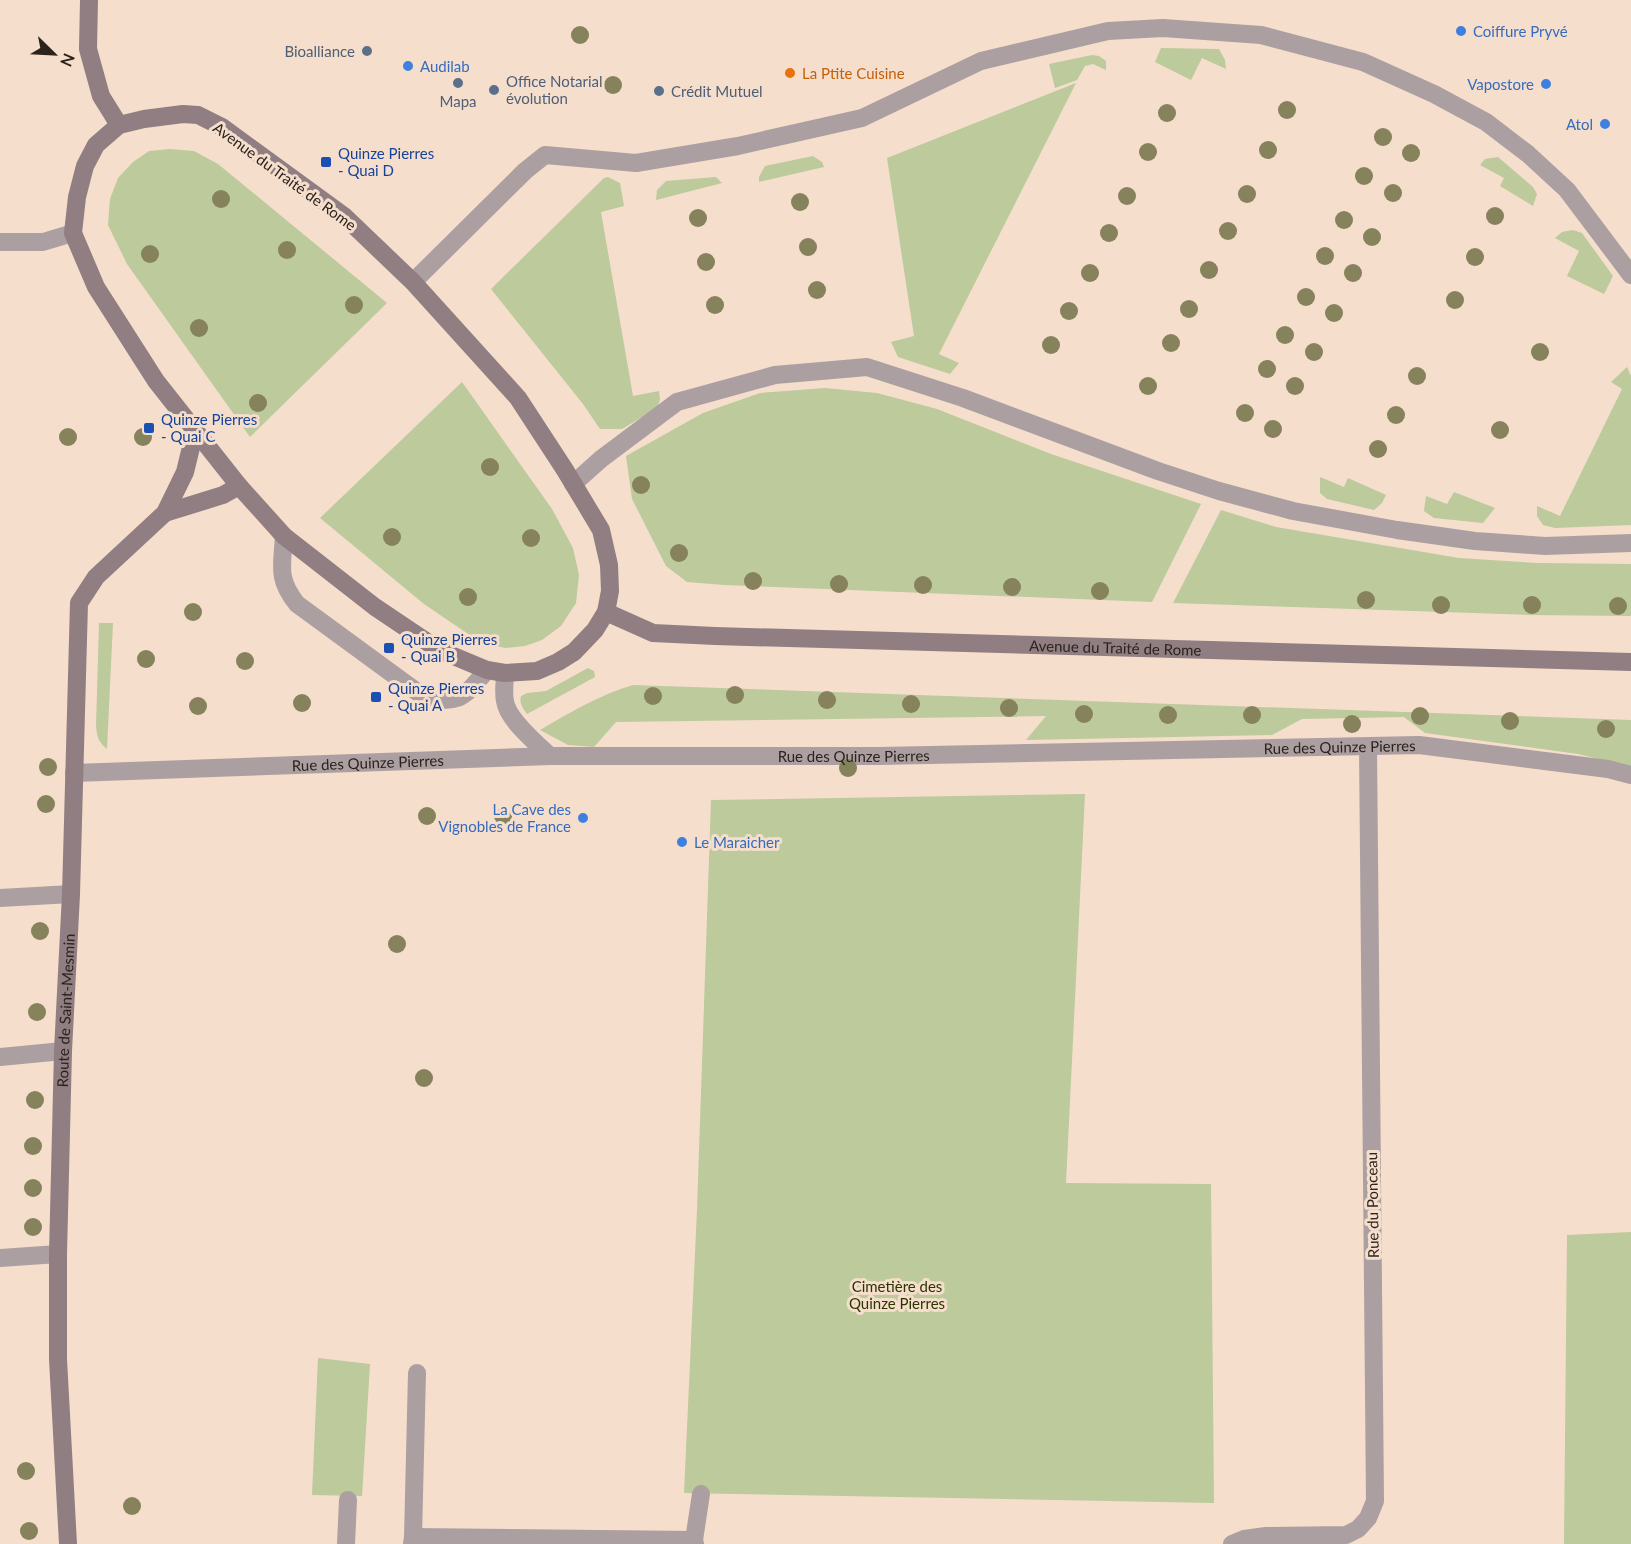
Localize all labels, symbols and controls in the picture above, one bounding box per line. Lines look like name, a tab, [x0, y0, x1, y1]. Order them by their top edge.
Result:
place label: Coiffure Pryvé	[1473, 22, 1568, 40]
north arrow	[24, 24, 84, 84]
marker: Coiffure Pryvé	[1454, 24, 1468, 38]
place label: Bioalliance	[284, 42, 355, 60]
marker: Bioalliance	[360, 44, 374, 58]
text: N	[57, 51, 79, 70]
place label: Audilab	[420, 57, 470, 75]
marker: Audilab	[401, 59, 415, 73]
place label: La Ptite Cuisine	[802, 64, 905, 82]
marker: La Ptite Cuisine	[783, 66, 797, 80]
place label: Office Notarial évolution	[506, 72, 603, 107]
place label: Vapostore	[1467, 75, 1534, 93]
marker: Mapa	[451, 76, 465, 90]
marker: Vapostore	[1539, 77, 1553, 91]
place label: Crédit Mutuel	[671, 82, 763, 100]
marker: Office Notarial évolution	[487, 83, 501, 97]
marker: Crédit Mutuel	[652, 84, 666, 98]
place label: Mapa	[439, 92, 477, 110]
place label: Atol	[1566, 115, 1593, 133]
marker: Atol	[1598, 117, 1612, 131]
street label: Avenue du Traité de Rome	[210, 118, 360, 234]
place label: Quinze Pierres - Quai D	[338, 144, 434, 179]
marker: Quinze Pierres - Quai D	[319, 155, 333, 169]
place label: Quinze Pierres - Quai C	[161, 410, 257, 445]
marker: Quinze Pierres - Quai C	[142, 421, 156, 435]
place label: Quinze Pierres - Quai B	[401, 630, 497, 665]
street label: Avenue du Traité de Rome	[1029, 636, 1202, 659]
marker: Quinze Pierres - Quai B	[382, 641, 396, 655]
place label: Quinze Pierres - Quai A	[388, 679, 484, 714]
marker: Quinze Pierres - Quai A	[369, 690, 383, 704]
street label: Rue des Quinze Pierres	[1263, 736, 1416, 757]
street label: Rue des Quinze Pierres	[778, 746, 930, 765]
street label: Rue des Quinze Pierres	[291, 751, 444, 774]
place label: La Cave des Vignobles de France	[438, 800, 571, 835]
marker: La Cave des Vignobles de France	[576, 811, 590, 825]
place label: Le Maraicher	[694, 833, 780, 851]
marker: Le Maraicher	[675, 835, 689, 849]
street label: Route de Saint-Mesmin	[53, 933, 78, 1087]
street label: Rue du Ponceau	[1362, 1152, 1382, 1258]
park label: Cimetière des Quinze Pierres	[849, 1277, 945, 1312]

